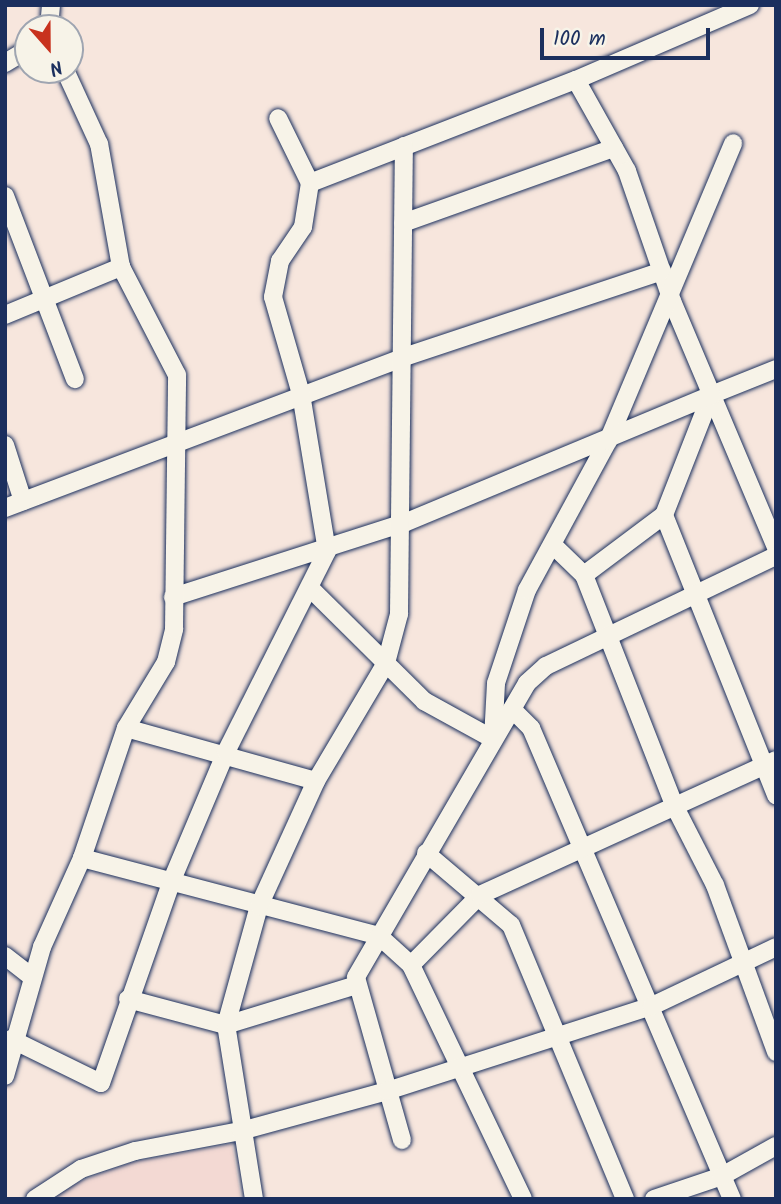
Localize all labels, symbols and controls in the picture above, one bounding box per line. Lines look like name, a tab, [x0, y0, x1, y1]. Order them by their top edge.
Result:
north arrow	[14, 14, 84, 84]
scale bar	[543, 14, 713, 58]
text: 100 m	[553, 23, 606, 56]
text: N	[45, 51, 67, 83]

